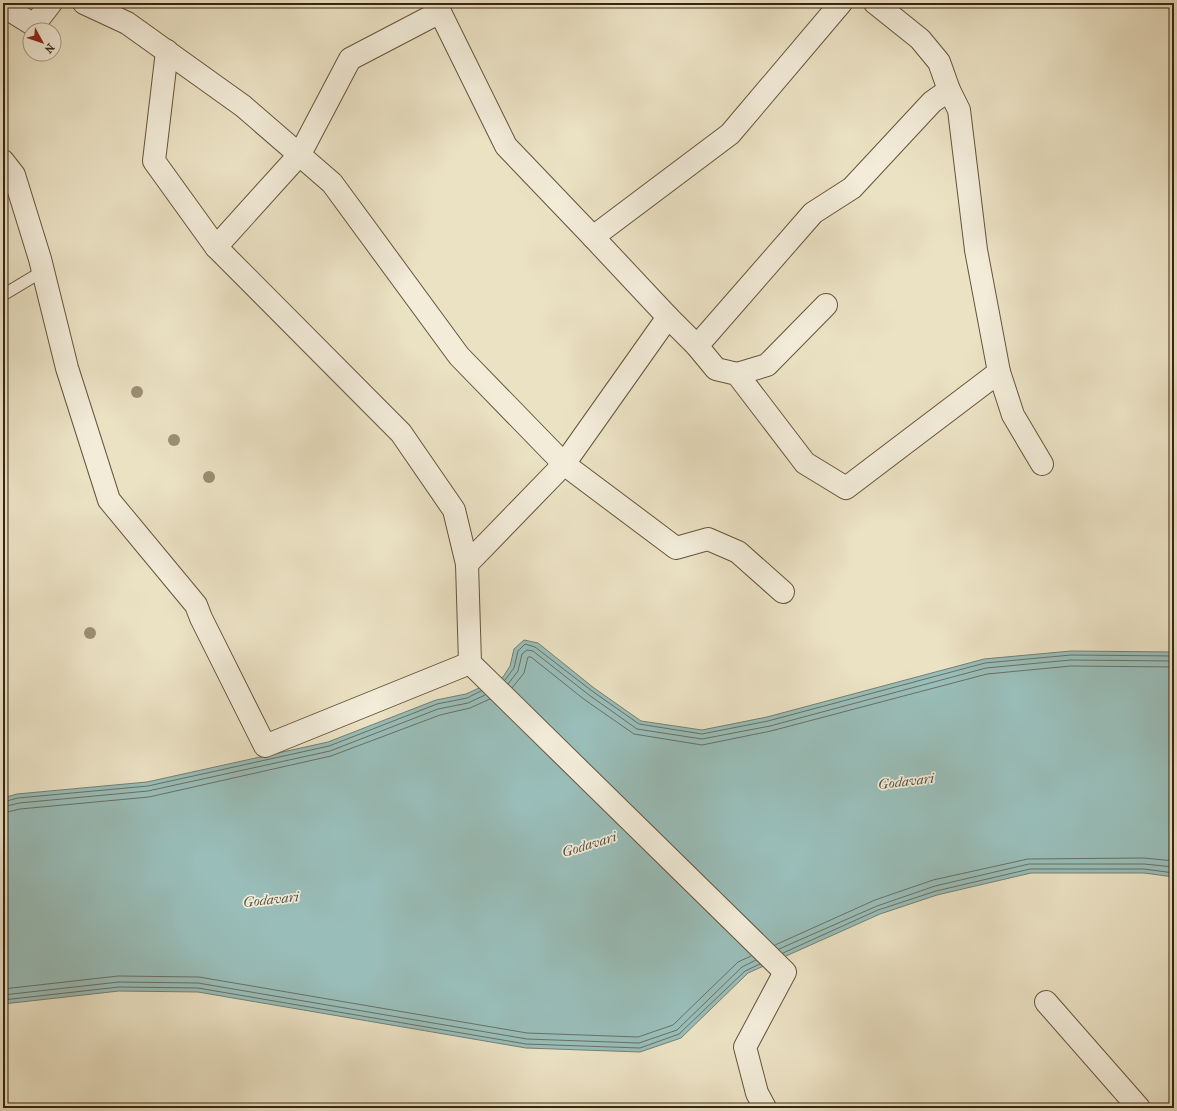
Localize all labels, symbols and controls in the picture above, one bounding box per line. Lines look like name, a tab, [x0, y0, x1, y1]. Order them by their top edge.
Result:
north arrow	[22, 22, 62, 62]
text: N	[41, 41, 57, 56]
water label: Godavari	[877, 770, 936, 793]
water label: Godavari	[560, 828, 619, 861]
water label: Godavari	[242, 888, 301, 911]

